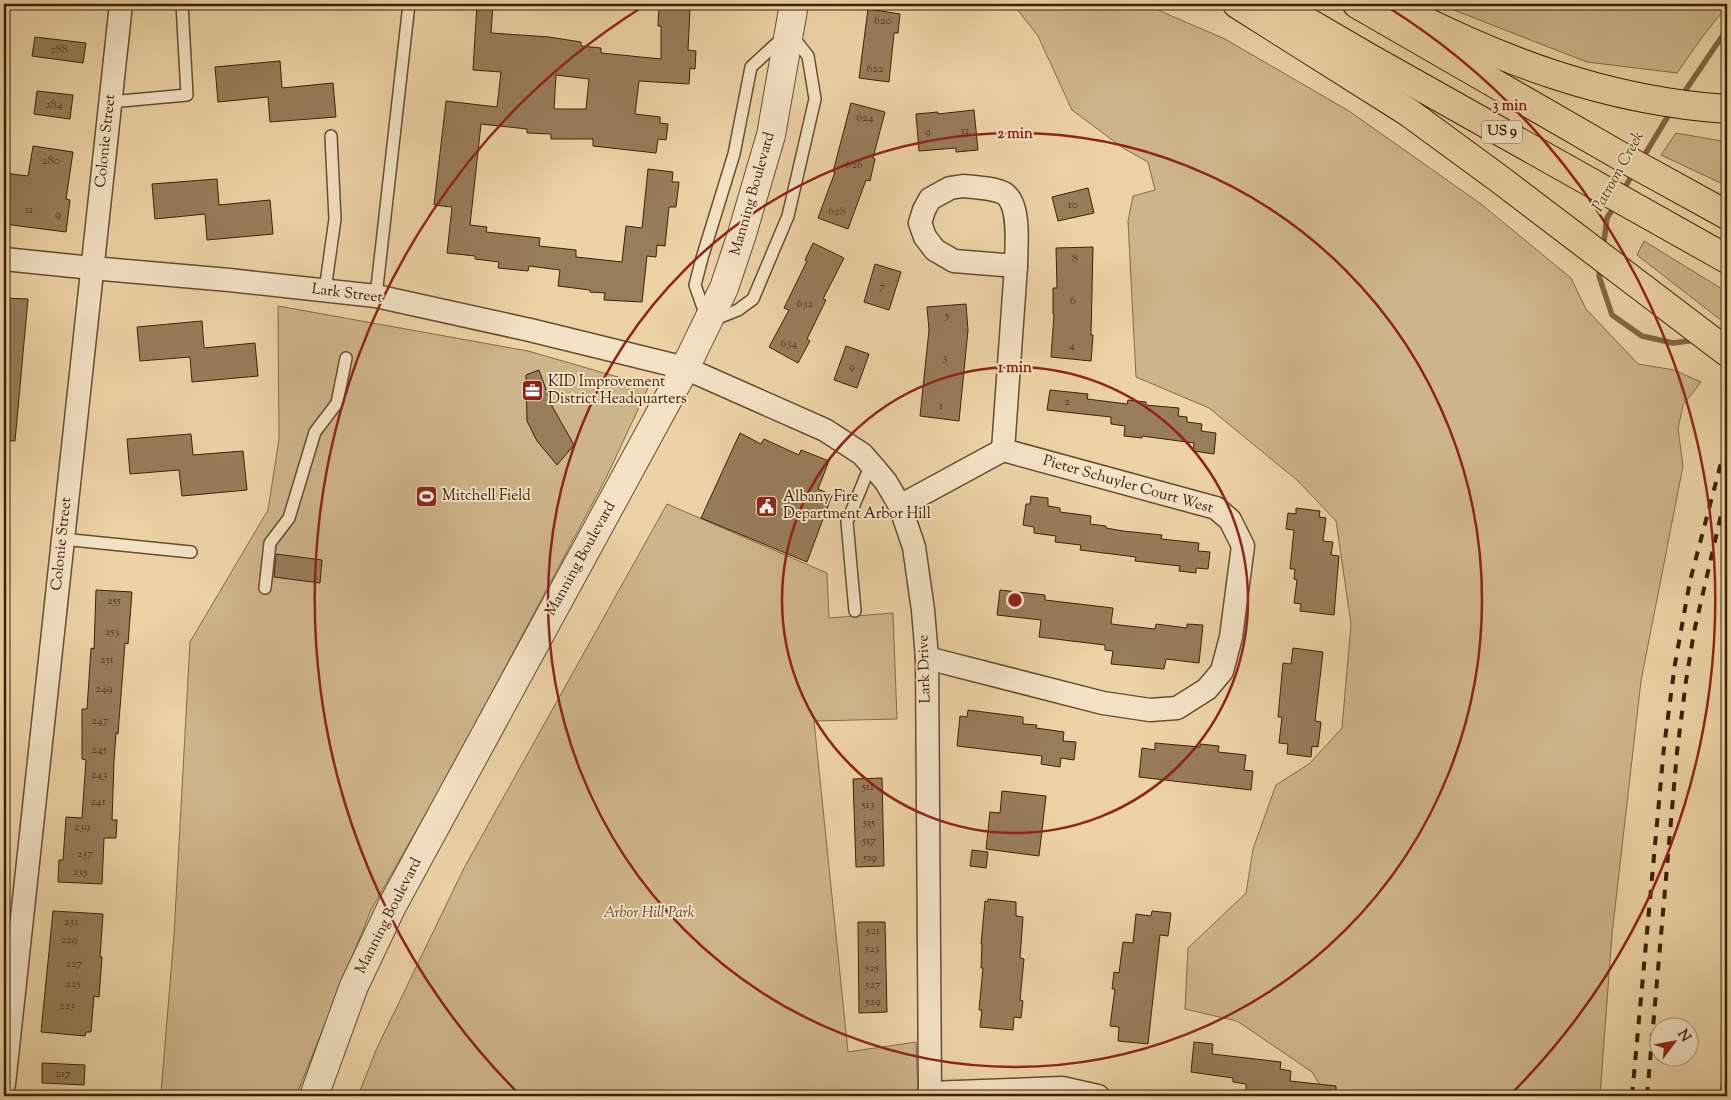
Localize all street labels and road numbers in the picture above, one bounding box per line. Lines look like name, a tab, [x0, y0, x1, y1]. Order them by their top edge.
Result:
street label: Colonie Street	[91, 93, 121, 189]
road number: US 9	[1482, 120, 1522, 144]
street label: Manning Boulevard	[725, 129, 781, 258]
street label: Lark Street	[310, 279, 384, 309]
street label: Pieter Schuyler Court West	[1040, 451, 1216, 519]
street label: Colonie Street	[47, 496, 77, 592]
street label: Manning Boulevard	[541, 498, 621, 620]
street label: Lark Drive	[913, 634, 937, 704]
street label: Manning Boulevard	[351, 854, 428, 978]

